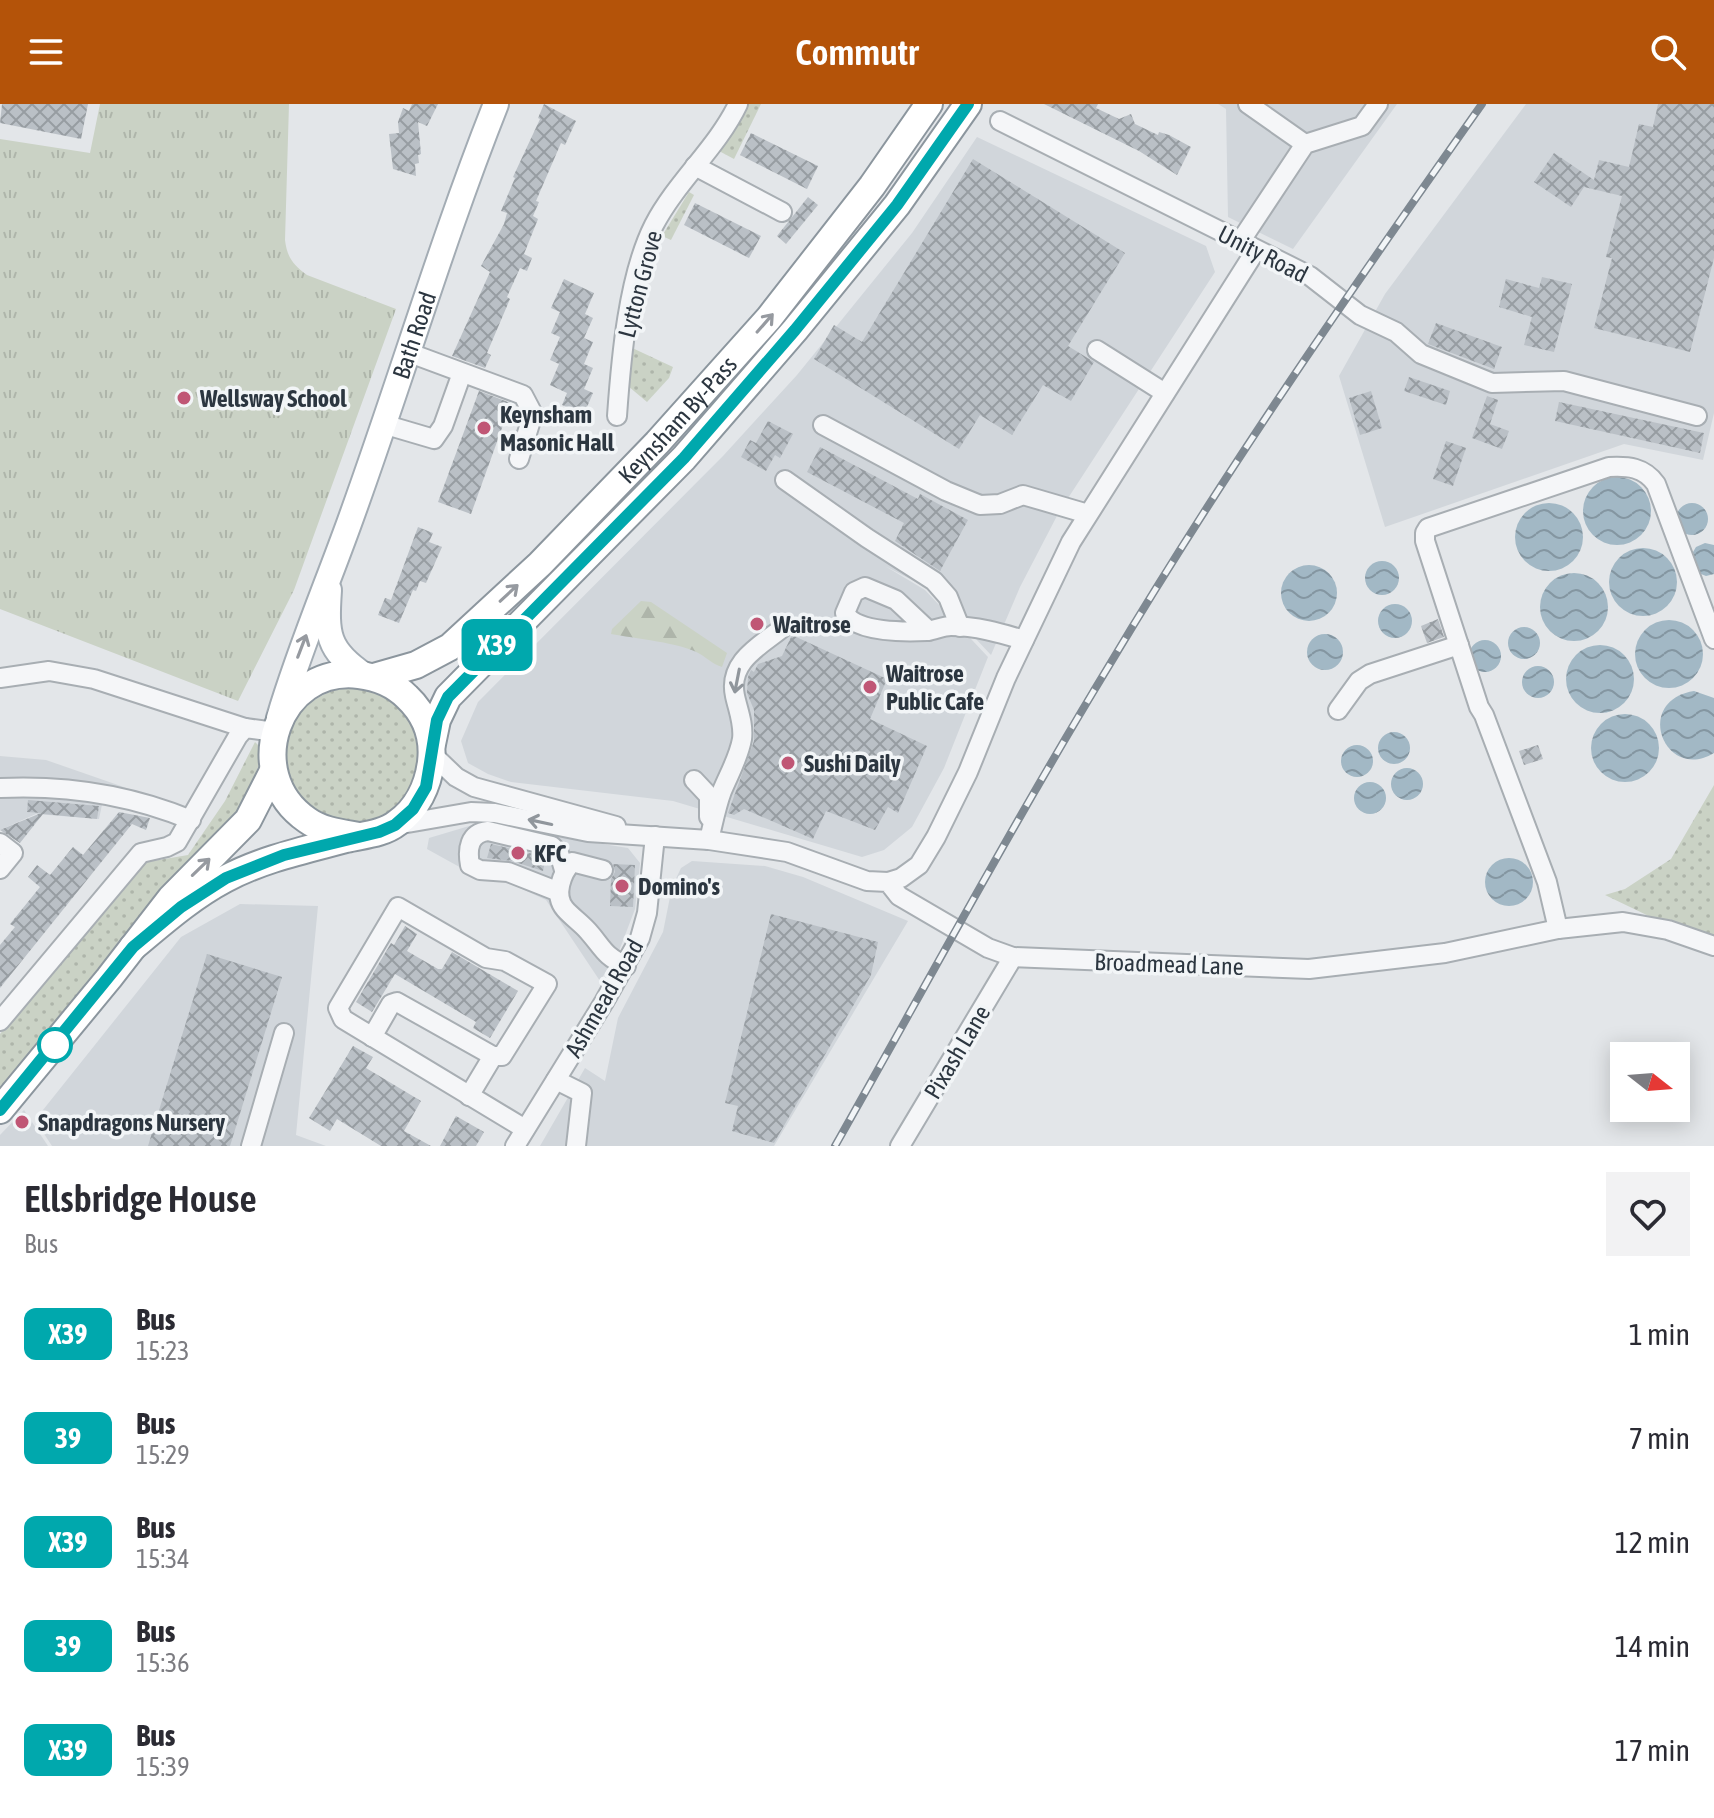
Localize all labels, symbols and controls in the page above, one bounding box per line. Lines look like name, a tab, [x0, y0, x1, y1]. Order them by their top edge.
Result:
icon: menu	[24, 30, 68, 74]
icon: search	[1646, 30, 1690, 74]
text: Commutr	[795, 31, 919, 73]
street label: Unity Road	[1214, 220, 1312, 288]
street label: Lytton Grove	[613, 228, 667, 340]
street label: Bath Road	[387, 288, 441, 382]
one-way arrow	[755, 314, 773, 334]
street label: Keynsham By-Pass	[613, 350, 742, 488]
place label: Wellsway School	[199, 385, 347, 412]
marker: Wellsway School	[175, 389, 193, 407]
place label: Keynsham Masonic Hall	[500, 401, 615, 456]
marker: Keynsham Masonic Hall	[475, 419, 493, 437]
one-way arrow	[498, 584, 518, 602]
place label: Waitrose	[772, 611, 851, 638]
marker: Waitrose	[748, 615, 766, 633]
line badge: X39	[451, 619, 543, 671]
text: X39	[478, 629, 516, 661]
one-way arrow	[296, 634, 310, 659]
place label: Waitrose Public Cafe	[885, 660, 984, 715]
one-way arrow	[729, 667, 744, 693]
marker: Waitrose Public Cafe	[861, 678, 879, 696]
place label: Sushi Daily	[804, 750, 901, 777]
marker: Sushi Daily	[779, 754, 797, 772]
one-way arrow	[528, 814, 553, 829]
place label: KFC	[534, 840, 566, 867]
marker: KFC	[509, 844, 527, 862]
one-way arrow	[191, 857, 211, 876]
place label: Domino's	[638, 873, 720, 900]
marker: Domino's	[613, 877, 631, 895]
street label: Ashmead Road	[559, 934, 649, 1062]
street label: Broadmead Lane	[1094, 948, 1244, 980]
street label: Pixash Lane	[919, 1000, 995, 1104]
unlabelled marker	[38, 1028, 72, 1062]
north arrow	[1610, 1042, 1690, 1122]
map controls	[1610, 1042, 1690, 1122]
place label: Snapdragons Nursery	[38, 1109, 225, 1136]
marker: Snapdragons Nursery	[13, 1113, 31, 1131]
button: heart	[1606, 1172, 1690, 1256]
text: Ellsbridge House	[24, 1177, 257, 1220]
text: Bus	[24, 1229, 58, 1259]
text: Bus	[136, 1302, 175, 1336]
text: 1 min	[1629, 1317, 1690, 1351]
text: X39	[49, 1318, 87, 1350]
text: 15:23	[136, 1336, 190, 1366]
text: Bus	[136, 1406, 175, 1440]
text: 7 min	[1629, 1421, 1690, 1455]
text: 39	[55, 1422, 81, 1454]
text: 15:29	[136, 1440, 190, 1470]
text: Bus	[136, 1510, 175, 1544]
text: 12 min	[1615, 1525, 1690, 1559]
text: X39	[49, 1526, 87, 1558]
text: 15:34	[136, 1544, 190, 1574]
text: Bus	[136, 1614, 175, 1648]
text: 14 min	[1615, 1629, 1690, 1663]
text: 39	[55, 1630, 81, 1662]
text: 15:36	[136, 1648, 190, 1678]
text: Bus	[136, 1718, 175, 1752]
text: 17 min	[1615, 1733, 1690, 1767]
text: X39	[49, 1734, 87, 1766]
text: 15:39	[136, 1752, 190, 1782]

